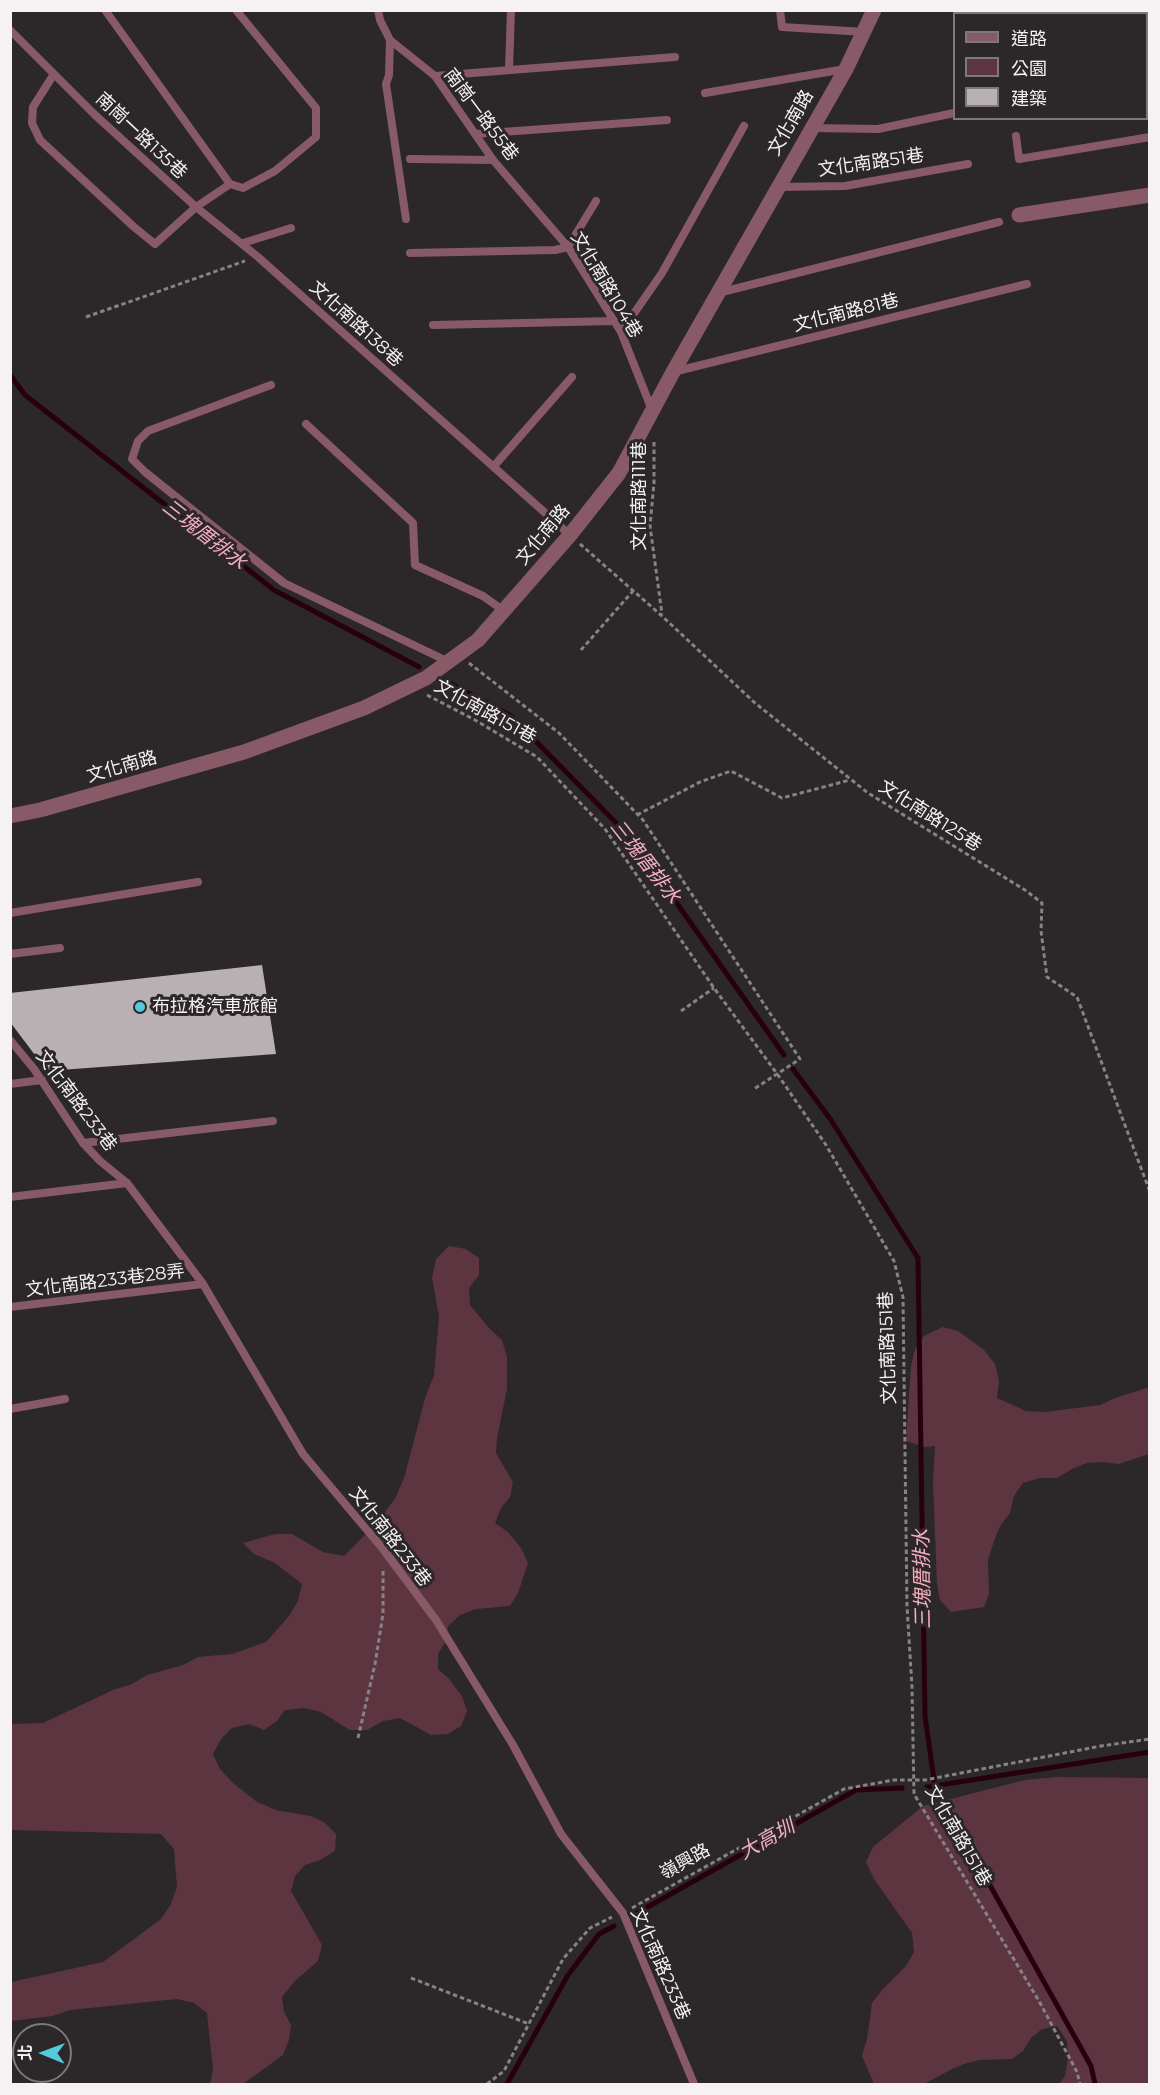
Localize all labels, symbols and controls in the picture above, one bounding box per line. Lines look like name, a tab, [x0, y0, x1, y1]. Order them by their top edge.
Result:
legend	[953, 12, 1148, 120]
text: 道路	[1011, 28, 1047, 50]
text: 公園	[1011, 58, 1047, 80]
street label: 南崗一路55巷	[439, 64, 523, 166]
street label: 文化南路	[764, 86, 818, 160]
street label: 南崗一路135巷	[91, 88, 191, 184]
text: 建築	[1011, 88, 1047, 110]
street label: 文化南路51巷	[817, 145, 925, 181]
street label: 文化南路104巷	[566, 228, 646, 342]
street label: 文化南路138巷	[305, 276, 407, 372]
street label: 文化南路81巷	[791, 289, 901, 337]
street label: 文化南路111巷	[629, 441, 651, 551]
water label: 三塊厝排水	[157, 495, 251, 575]
street label: 文化南路	[512, 500, 574, 570]
street label: 文化南路151巷	[430, 675, 540, 749]
street label: 文化南路	[84, 747, 160, 787]
street label: 文化南路125巷	[875, 776, 985, 856]
water label: 三塊厝排水	[605, 815, 685, 909]
place label: 布拉格汽車旅館	[152, 996, 278, 1018]
marker: 布拉格汽車旅館	[133, 1000, 147, 1014]
street label: 文化南路233巷	[31, 1046, 121, 1156]
street label: 文化南路233巷28弄	[24, 1261, 186, 1301]
street label: 文化南路151巷	[875, 1291, 901, 1405]
street label: 文化南路233巷	[344, 1483, 436, 1591]
water label: 三塊厝排水	[910, 1529, 936, 1629]
street label: 文化南路151巷	[920, 1782, 996, 1890]
water label: 大高圳	[735, 1815, 799, 1865]
street label: 嶺興路	[656, 1839, 714, 1885]
street label: 文化南路233巷	[626, 1905, 694, 2023]
north arrow	[12, 2023, 72, 2083]
text: 北	[16, 2045, 35, 2061]

